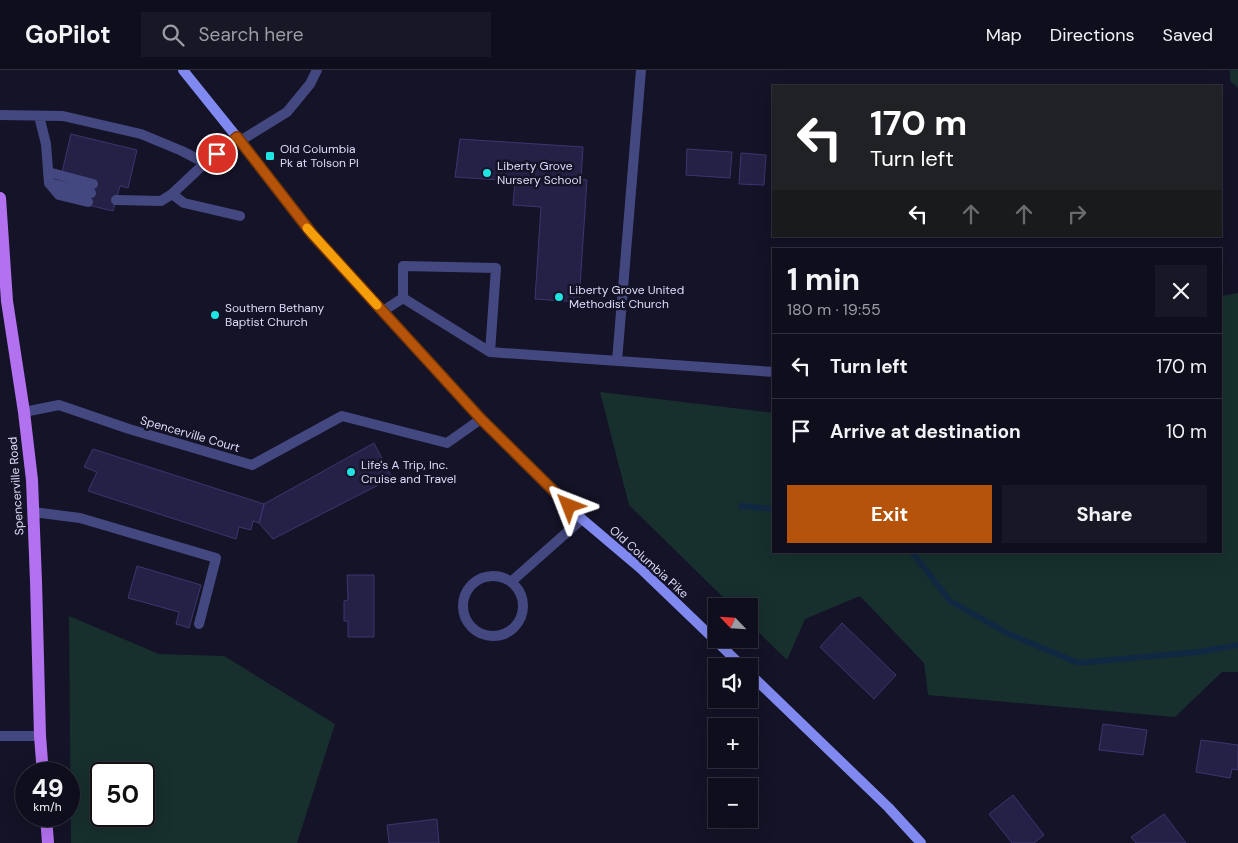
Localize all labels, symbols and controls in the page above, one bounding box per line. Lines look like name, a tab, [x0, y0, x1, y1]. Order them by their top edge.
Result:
search box	[141, 12, 491, 57]
text: GoPilot	[25, 19, 111, 50]
icon: search	[159, 21, 187, 49]
text: Search here	[199, 22, 303, 47]
text: Map	[986, 23, 1022, 47]
text: Directions	[1050, 23, 1135, 47]
text: Saved	[1163, 23, 1213, 47]
text: 170 m	[870, 100, 967, 146]
icon: left	[787, 105, 852, 170]
pin	[196, 133, 238, 175]
icon: arrive	[203, 140, 231, 168]
place label: Old Columbia Pk at Tolson Pl	[280, 141, 359, 171]
text: Turn left	[870, 144, 954, 173]
marker: Old Columbia Pk at Tolson Pl	[264, 150, 276, 162]
place label: Liberty Grove Nursery School	[497, 158, 581, 188]
marker: Liberty Grove Nursery School	[481, 167, 493, 179]
icon: left	[904, 200, 932, 228]
icon: ahead	[957, 200, 985, 228]
icon: ahead	[1010, 200, 1038, 228]
icon: right	[1063, 200, 1091, 228]
text: 1 min	[787, 260, 860, 299]
button: close	[1155, 265, 1207, 317]
place label: Liberty Grove United Methodist Church	[569, 282, 684, 312]
marker: Liberty Grove United Methodist Church	[553, 291, 565, 303]
text: 180 m · 19:55	[787, 299, 881, 320]
place label: Southern Bethany Baptist Church	[225, 300, 325, 330]
marker: Southern Bethany Baptist Church	[209, 309, 221, 321]
icon: left	[787, 352, 815, 380]
text: Turn left	[830, 354, 908, 379]
text: 170 m	[1156, 354, 1207, 379]
street label: Spencerville Court	[138, 412, 242, 456]
icon: arrive	[787, 417, 815, 445]
text: Arrive at destination	[830, 419, 1021, 444]
text: 10 m	[1166, 419, 1207, 444]
street label: Spencerville Road	[5, 436, 27, 536]
place label: Life's A Trip, Inc. Cruise and Travel	[361, 457, 456, 487]
marker: Life's A Trip, Inc. Cruise and Travel	[345, 466, 357, 478]
position arrow	[542, 479, 594, 531]
button: Exit	[787, 485, 992, 543]
button: Share	[1002, 485, 1207, 543]
street label: Old Columbia Pike	[606, 522, 692, 602]
north arrow	[708, 598, 758, 648]
map controls	[708, 598, 758, 828]
button: sound	[708, 658, 758, 708]
button: +	[708, 718, 758, 768]
speed limit sign: 50	[90, 762, 155, 827]
text: 49	[31, 772, 64, 805]
button: −	[708, 778, 758, 828]
text: km/h	[33, 799, 62, 815]

